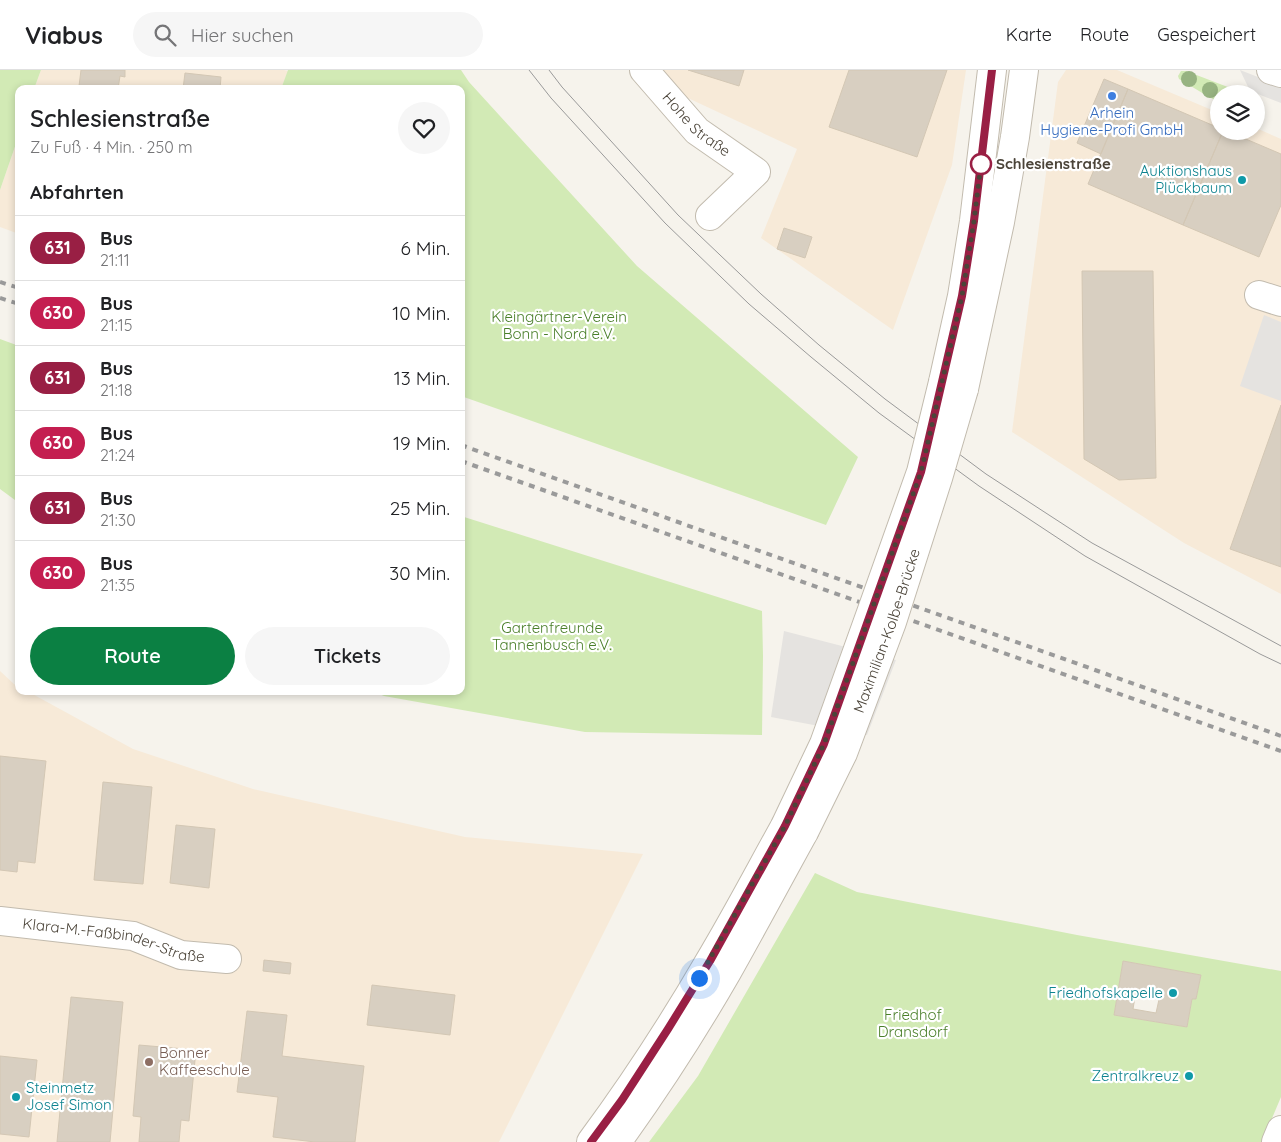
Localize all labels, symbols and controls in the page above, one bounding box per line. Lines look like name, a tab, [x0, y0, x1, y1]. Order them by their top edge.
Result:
search box	[133, 12, 483, 57]
text: Viabus	[25, 20, 103, 50]
icon: search	[151, 21, 179, 49]
text: Hier suchen	[191, 23, 294, 47]
text: Karte	[1006, 23, 1052, 46]
text: Route	[1080, 23, 1129, 46]
text: Gespeichert	[1157, 23, 1256, 46]
map controls	[1210, 85, 1265, 140]
button: layers	[1210, 85, 1265, 140]
street label: Hohe Straße	[659, 88, 734, 160]
marker: Arhein Hygiene-Profi GmbH	[1106, 90, 1118, 102]
button: heart	[398, 102, 450, 154]
text: Schlesienstraße	[30, 103, 210, 133]
place label: Arhein Hygiene-Profi GmbH	[1040, 103, 1184, 139]
text: Zu Fuß · 4 Min. · 250 m	[30, 137, 193, 157]
marker: Schlesienstraße	[970, 153, 992, 175]
place label: Schlesienstraße	[996, 154, 1111, 173]
place label: Auktionshaus Plückbaum	[1140, 161, 1232, 197]
marker: Auktionshaus Plückbaum	[1236, 174, 1248, 186]
text: Abfahrten	[30, 180, 124, 204]
text: Bus	[100, 226, 133, 250]
text: 631	[44, 236, 71, 259]
text: 6 Min.	[400, 236, 450, 260]
text: 21:11	[100, 250, 130, 270]
text: Bus	[100, 291, 133, 315]
text: 630	[42, 301, 73, 324]
text: 10 Min.	[392, 301, 450, 325]
park label: Kleingärtner-Verein Bonn - Nord e.V.	[491, 307, 627, 343]
text: 21:15	[100, 315, 132, 335]
text: Bus	[100, 356, 133, 380]
text: 631	[44, 366, 71, 389]
text: 13 Min.	[394, 366, 450, 390]
text: 21:18	[100, 380, 132, 400]
text: Bus	[100, 421, 133, 445]
text: 630	[42, 431, 73, 454]
text: 19 Min.	[393, 431, 450, 455]
text: 21:24	[100, 445, 135, 465]
text: Bus	[100, 486, 133, 510]
text: 631	[44, 496, 71, 519]
text: 25 Min.	[390, 496, 450, 520]
text: 21:30	[100, 510, 136, 530]
street label: Maximilian-Kolbe-Brücke	[849, 546, 924, 716]
text: Bus	[100, 551, 133, 575]
text: 630	[42, 561, 73, 584]
text: 30 Min.	[389, 561, 450, 585]
text: 21:35	[100, 575, 135, 595]
park label: Gartenfreunde Tannenbusch e.V.	[492, 618, 612, 654]
button: Route	[30, 627, 235, 685]
button: Tickets	[245, 627, 450, 685]
street label: Klara-M.-Faßbinder-Straße	[22, 914, 206, 966]
your location	[687, 966, 712, 991]
place label: Friedhofskapelle	[1048, 983, 1163, 1002]
marker: Friedhofskapelle	[1167, 987, 1179, 999]
park label: Friedhof Dransdorf	[878, 1005, 949, 1041]
place label: Bonner Kaffeeschule	[159, 1043, 250, 1079]
marker: Bonner Kaffeeschule	[143, 1056, 155, 1068]
place label: Zentralkreuz	[1091, 1066, 1179, 1085]
marker: Zentralkreuz	[1183, 1070, 1195, 1082]
place label: Steinmetz Josef Simon	[26, 1078, 112, 1114]
marker: Steinmetz Josef Simon	[10, 1091, 22, 1103]

